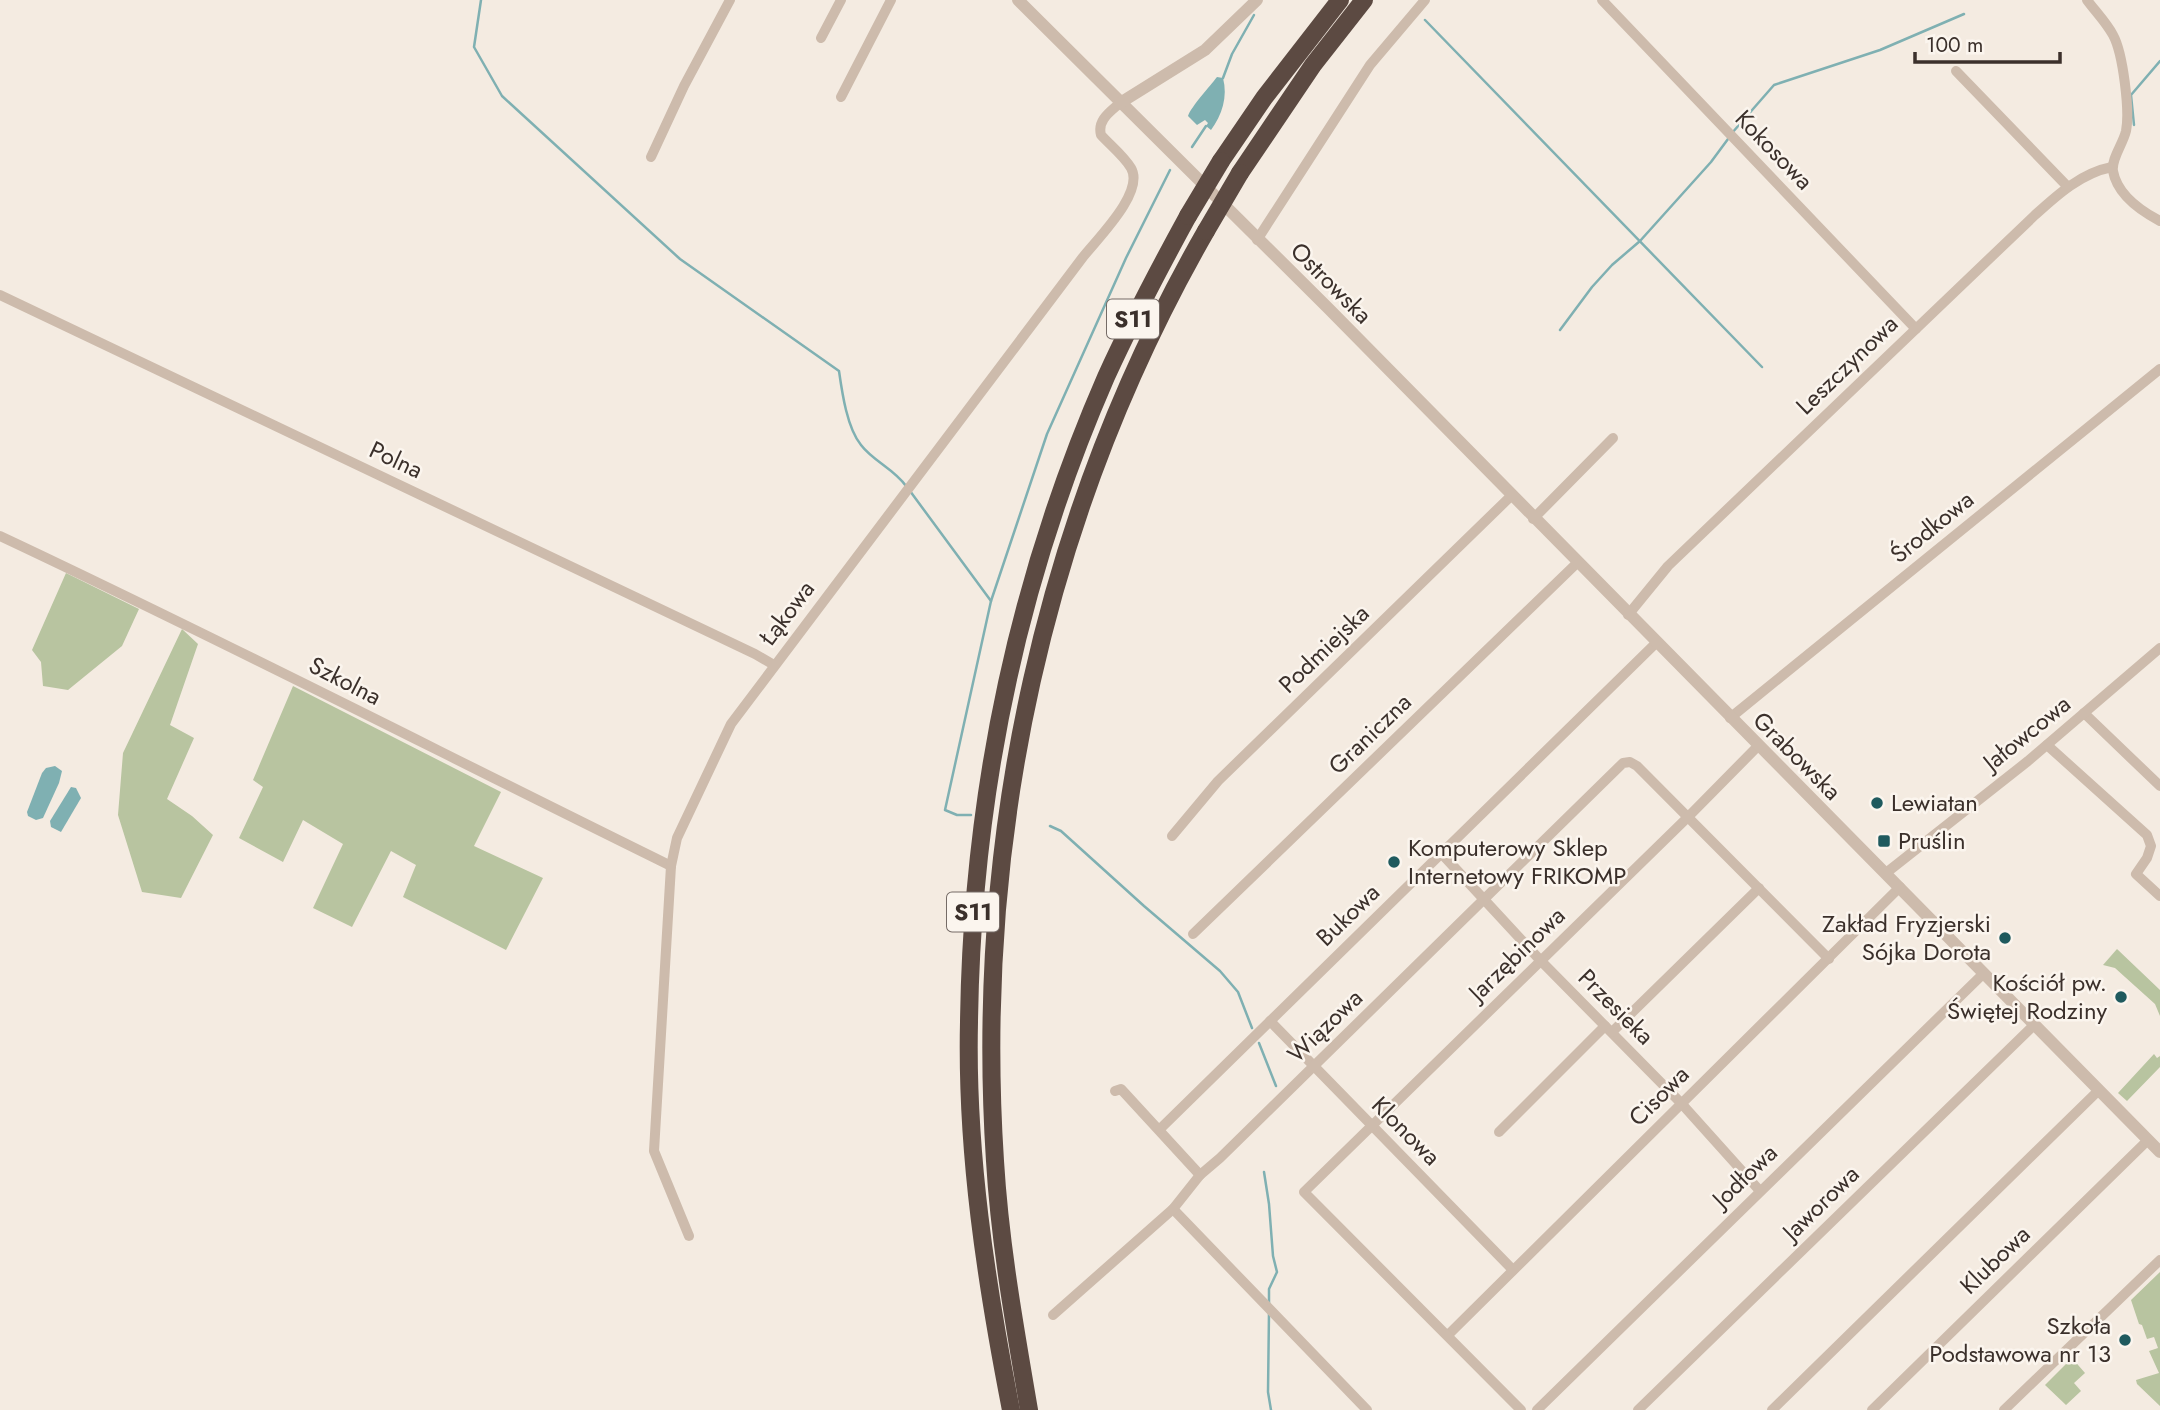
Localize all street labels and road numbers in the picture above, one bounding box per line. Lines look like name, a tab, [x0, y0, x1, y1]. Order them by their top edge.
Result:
street label: Kokosowa	[1727, 102, 1822, 198]
street label: Ostrowska	[1283, 234, 1380, 331]
road number: S11	[1107, 300, 1159, 338]
street label: Leszczynowa	[1788, 307, 1906, 422]
street label: Polna	[364, 432, 429, 487]
street label: Środkowa	[1882, 482, 1981, 571]
street label: Łąkowa	[750, 573, 823, 653]
street label: Podmiejska	[1270, 596, 1377, 701]
street label: Szkolna	[303, 647, 388, 714]
street label: Graniczna	[1320, 685, 1419, 782]
street label: Jałowcowa	[1973, 686, 2078, 781]
street label: Grabowska	[1745, 703, 1850, 808]
street label: Bukowa	[1308, 875, 1387, 954]
road number: S11	[947, 892, 999, 931]
street label: Jarzębinowa	[1458, 899, 1573, 1011]
street label: Przesieka	[1570, 961, 1662, 1053]
street label: Wiązowa	[1279, 981, 1370, 1071]
street label: Cisowa	[1620, 1057, 1697, 1134]
street label: Klonowa	[1364, 1088, 1449, 1173]
street label: Jodłowa	[1702, 1136, 1785, 1218]
street label: Jaworowa	[1772, 1157, 1867, 1250]
street label: Klubowa	[1952, 1217, 2038, 1302]

